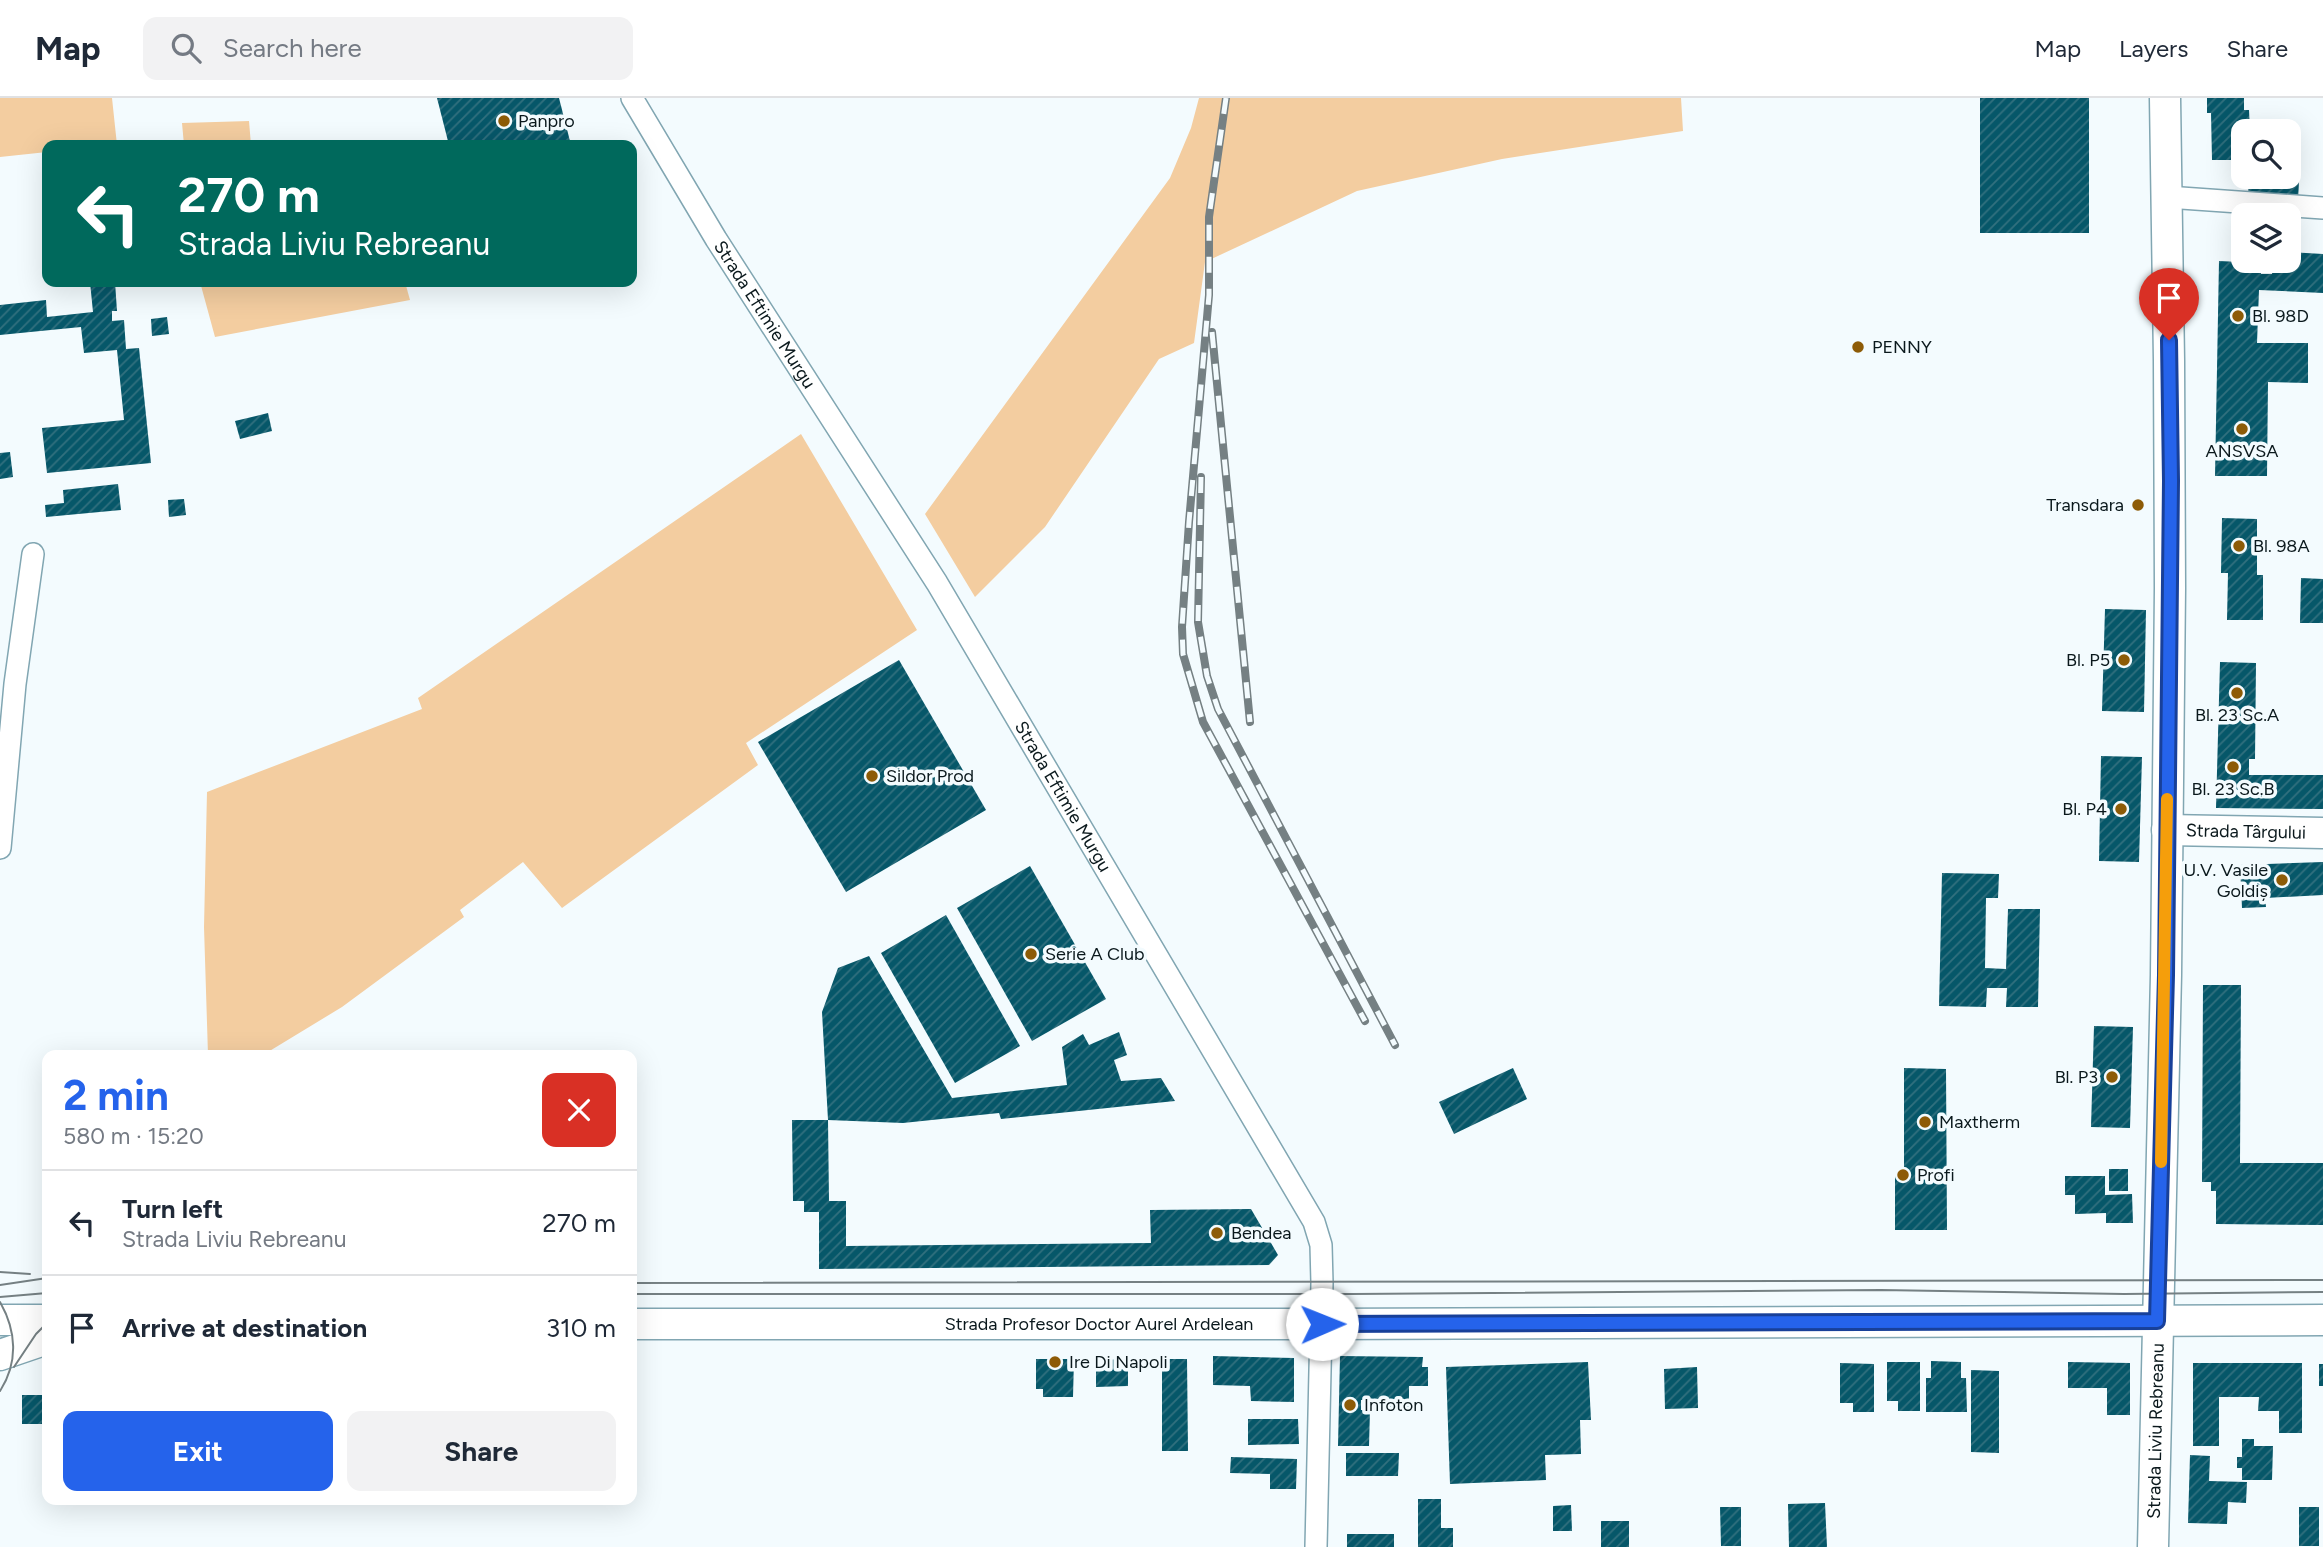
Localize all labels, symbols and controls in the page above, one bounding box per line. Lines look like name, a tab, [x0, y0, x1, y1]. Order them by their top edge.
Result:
search box	[143, 17, 633, 80]
text: Map	[35, 29, 101, 68]
icon: search	[167, 29, 205, 67]
text: Search here	[223, 32, 362, 64]
text: Map	[2034, 34, 2081, 63]
text: Layers	[2119, 34, 2188, 63]
text: Share	[2226, 34, 2288, 63]
place label: Panpro	[518, 110, 575, 132]
marker: Panpro	[496, 113, 512, 129]
map controls	[2231, 119, 2301, 273]
button: search	[2231, 119, 2301, 189]
text: 270 m	[178, 165, 320, 224]
icon: left	[63, 168, 154, 259]
button: layers	[2231, 203, 2301, 273]
text: Strada Liviu Rebreanu	[178, 225, 490, 263]
street label: Strada Eftimie Murgu	[709, 237, 820, 393]
pin	[2139, 268, 2199, 340]
icon: arrive	[2150, 279, 2188, 317]
place label: Bl. 98D	[2252, 305, 2309, 327]
marker: Bl. 98D	[2230, 308, 2246, 324]
place label: PENNY	[1872, 336, 1932, 358]
marker: PENNY	[1850, 339, 1866, 355]
marker: ANSVSA	[2234, 421, 2250, 437]
place label: ANSVSA	[2206, 440, 2278, 462]
place label: Transdara	[2046, 494, 2124, 516]
marker: Transdara	[2130, 497, 2146, 513]
place label: Bl. 98A	[2253, 535, 2310, 557]
marker: Bl. 98A	[2231, 538, 2247, 554]
place label: Bl. P5	[2066, 649, 2110, 671]
marker: Bl. P5	[2116, 652, 2132, 668]
marker: Bl. 23 Sc.A	[2229, 685, 2245, 701]
place label: Bl. 23 Sc.A	[2195, 704, 2279, 726]
street label: Strada Eftimie Murgu	[1010, 717, 1116, 876]
marker: Bl. 23 Sc.B	[2225, 759, 2241, 775]
place label: Sildor Prod	[886, 765, 974, 787]
marker: Sildor Prod	[864, 768, 880, 784]
place label: Bl. 23 Sc.B	[2192, 778, 2274, 800]
place label: Bl. P4	[2062, 798, 2107, 820]
marker: Bl. P4	[2113, 801, 2129, 817]
street label: Strada Târgului	[2186, 819, 2306, 844]
place label: U.V. Vasile Goldiș	[2184, 859, 2268, 902]
marker: U.V. Vasile Goldiș	[2274, 872, 2290, 888]
place label: Serie A Club	[1045, 943, 1145, 965]
marker: Serie A Club	[1023, 946, 1039, 962]
place label: Bl. P3	[2055, 1066, 2098, 1088]
marker: Bl. P3	[2104, 1069, 2120, 1085]
text: 2 min	[63, 1070, 169, 1121]
button: close	[542, 1073, 616, 1147]
place label: Maxtherm	[1939, 1111, 2020, 1133]
marker: Maxtherm	[1917, 1114, 1933, 1130]
text: 580 m · 15:20	[63, 1122, 204, 1150]
place label: Profi	[1917, 1164, 1955, 1186]
marker: Profi	[1895, 1167, 1911, 1183]
text: Turn left	[122, 1193, 223, 1225]
icon: left	[63, 1204, 101, 1242]
text: 270 m	[542, 1207, 616, 1239]
place label: Bendea	[1231, 1222, 1291, 1244]
text: Strada Liviu Rebreanu	[122, 1225, 346, 1253]
marker: Bendea	[1209, 1225, 1225, 1241]
position arrow	[1285, 1287, 1359, 1361]
icon: arrive	[63, 1309, 101, 1347]
text: Arrive at destination	[122, 1312, 367, 1344]
text: 310 m	[546, 1312, 616, 1344]
street label: Strada Profesor Doctor Aurel Ardelean	[945, 1313, 1253, 1335]
street label: Strada Liviu Rebreanu	[2143, 1343, 2169, 1519]
place label: Ire Di Napoli	[1069, 1351, 1168, 1373]
marker: Ire Di Napoli	[1047, 1354, 1063, 1370]
place label: Infoton	[1364, 1394, 1423, 1416]
marker: Infoton	[1342, 1397, 1358, 1413]
button: Exit	[63, 1411, 333, 1491]
button: Share	[347, 1411, 616, 1491]

